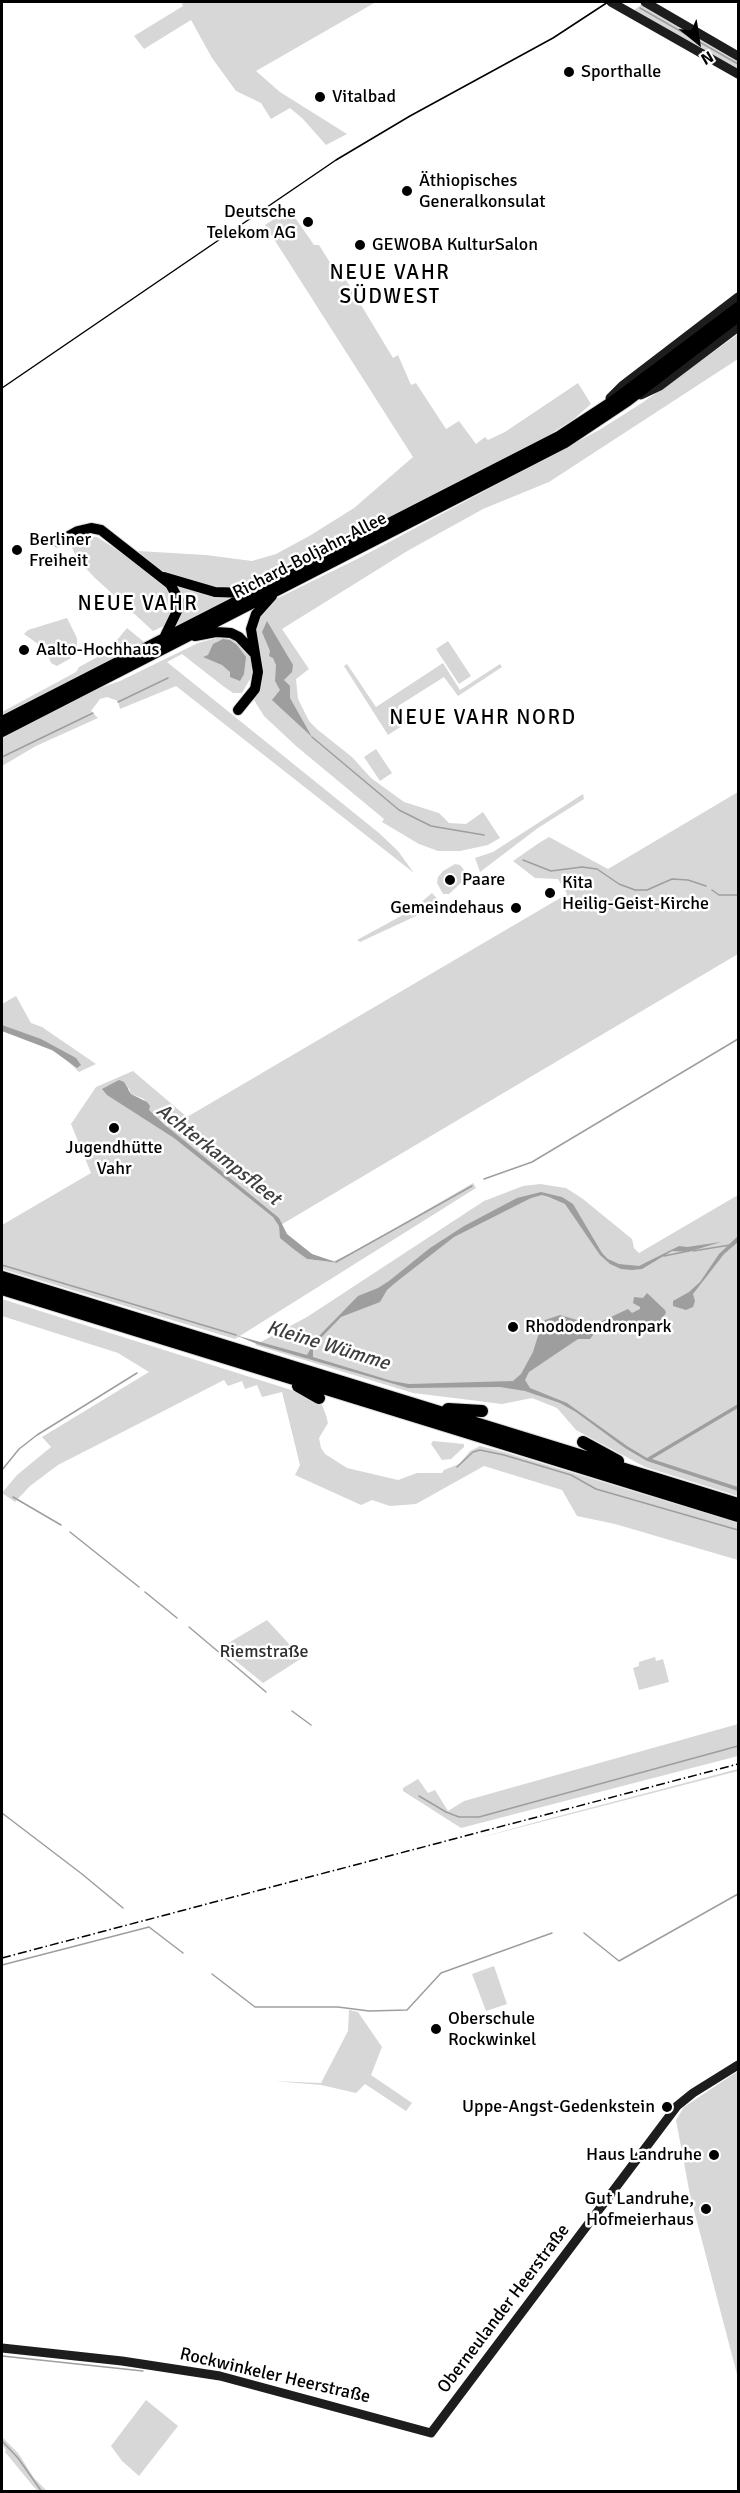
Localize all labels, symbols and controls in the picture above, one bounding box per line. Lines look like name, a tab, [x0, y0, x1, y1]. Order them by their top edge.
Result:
north arrow	[668, 12, 728, 72]
text: N	[697, 46, 717, 69]
place label: Sporthalle	[581, 61, 661, 83]
marker: Sporthalle	[562, 65, 576, 79]
place label: Vitalbad	[332, 86, 396, 108]
marker: Vitalbad	[313, 90, 327, 104]
place label: Äthiopisches Generalkonsulat	[419, 170, 545, 213]
marker: Äthiopisches Generalkonsulat	[400, 184, 414, 198]
place label: Deutsche Telekom AG	[207, 201, 296, 244]
marker: Deutsche Telekom AG	[301, 215, 315, 229]
place label: GEWOBA KulturSalon	[372, 234, 538, 256]
marker: GEWOBA KulturSalon	[353, 238, 367, 252]
district label: NEUE VAHR SÜDWEST	[330, 260, 450, 310]
street label: Richard-Boljahn-Allee	[229, 508, 391, 604]
place label: Berliner Freiheit	[29, 529, 91, 572]
marker: Berliner Freiheit	[10, 543, 24, 557]
district label: NEUE VAHR	[78, 591, 198, 617]
place label: Aalto-Hochhaus	[36, 639, 159, 661]
marker: Aalto-Hochhaus	[17, 643, 31, 657]
district label: NEUE VAHR NORD	[389, 705, 577, 731]
place label: Paare	[462, 869, 505, 891]
place label: Kita Heilig-Geist-Kirche	[562, 872, 709, 914]
marker: Paare	[443, 873, 457, 887]
marker: Kita Heilig-Geist-Kirche	[543, 886, 557, 900]
place label: Gemeindehaus	[390, 897, 504, 919]
marker: Gemeindehaus	[509, 901, 523, 915]
water label: Achterkampsfleet	[151, 1099, 285, 1211]
marker: Jugendhütte Vahr	[107, 1121, 121, 1135]
place label: Jugendhütte Vahr	[66, 1137, 162, 1180]
water label: Kleine Wümme	[264, 1316, 392, 1376]
place label: Rhododendronpark	[525, 1316, 672, 1338]
marker: Rhododendronpark	[506, 1320, 520, 1334]
park label: Riemstraße	[219, 1641, 309, 1663]
place label: Oberschule Rockwinkel	[448, 2008, 536, 2050]
marker: Oberschule Rockwinkel	[429, 2022, 443, 2036]
place label: Uppe-Angst-Gedenkstein	[462, 2096, 655, 2118]
marker: Uppe-Angst-Gedenkstein	[660, 2100, 674, 2114]
place label: Haus Landruhe	[586, 2144, 702, 2166]
marker: Haus Landruhe	[707, 2148, 721, 2162]
place label: Gut Landruhe, Hofmeierhaus	[584, 2188, 694, 2230]
marker: Gut Landruhe, Hofmeierhaus	[699, 2202, 713, 2216]
street label: Oberneulander Heerstraße	[433, 2220, 575, 2398]
street label: Rockwinkeler Heerstraße	[178, 2344, 372, 2408]

